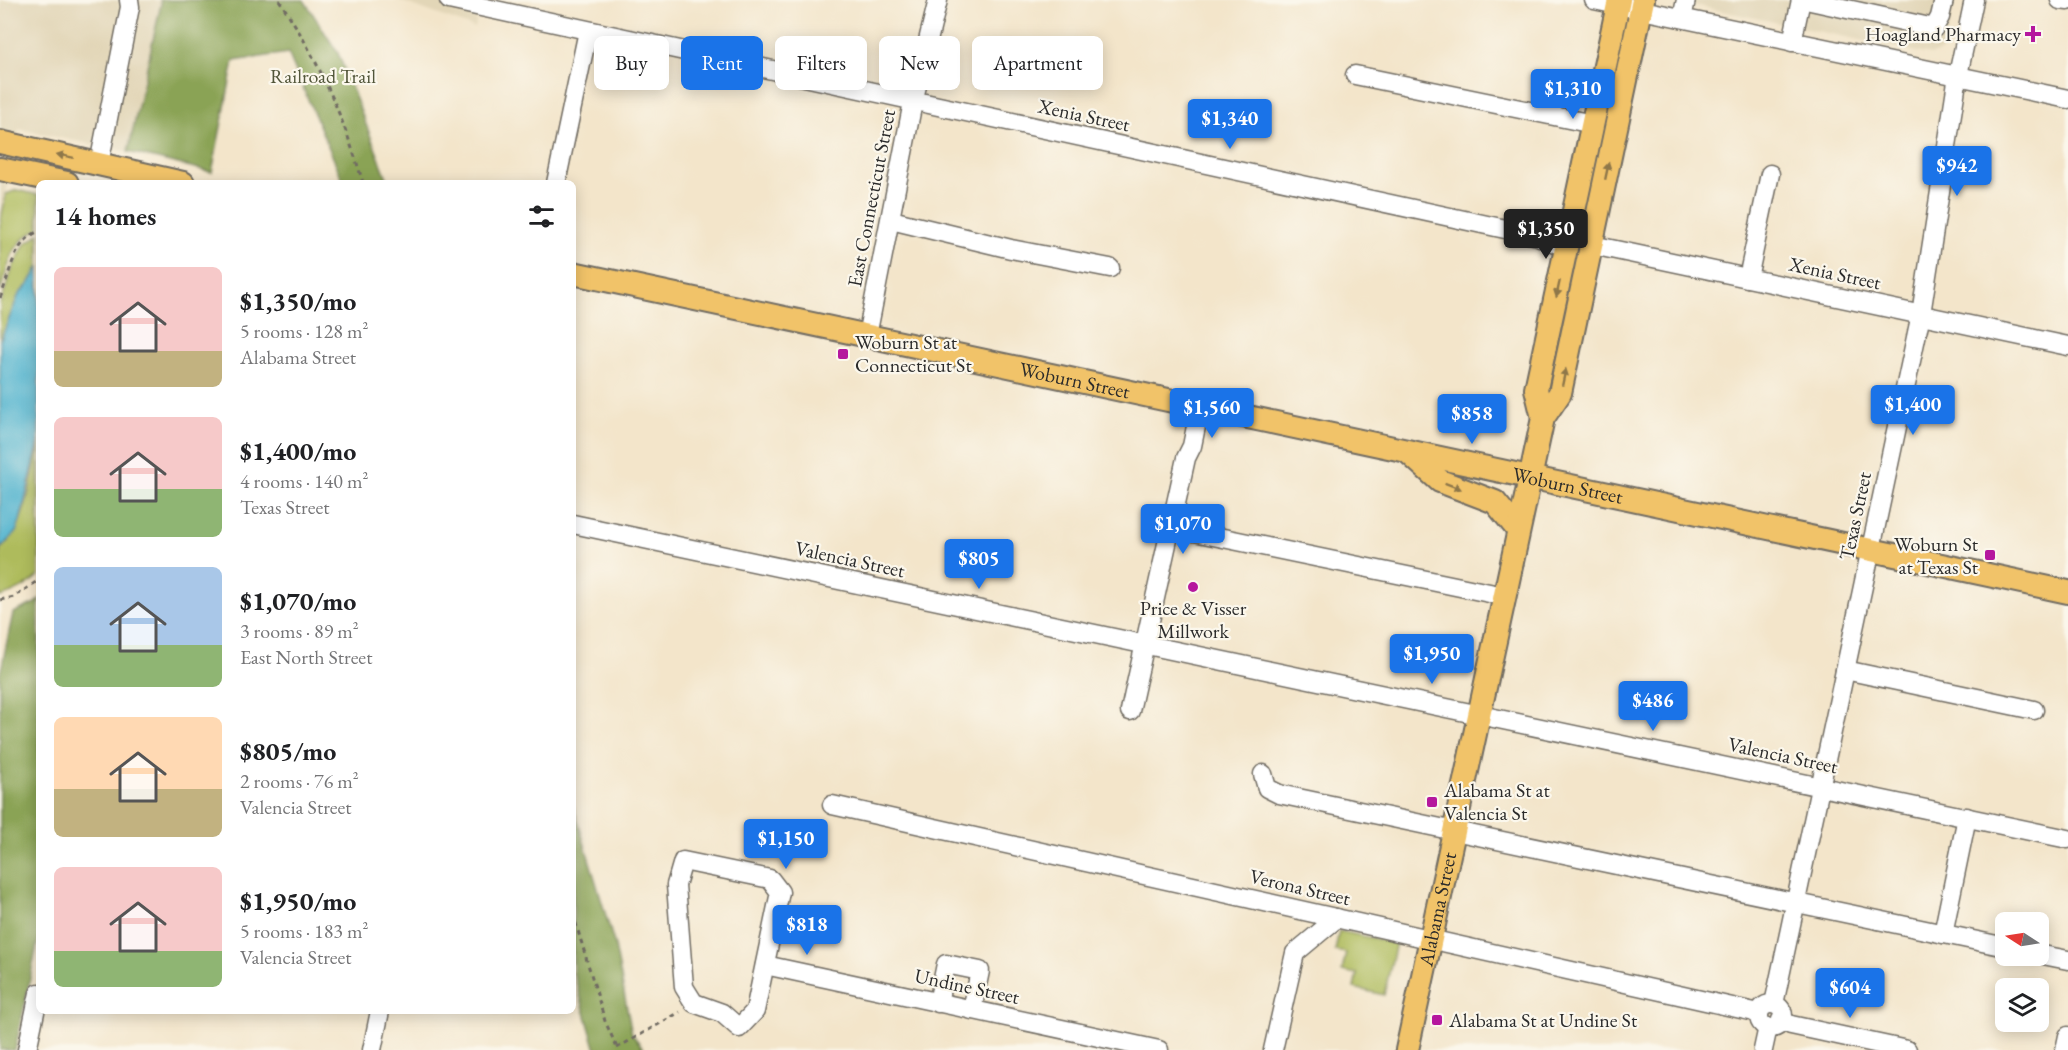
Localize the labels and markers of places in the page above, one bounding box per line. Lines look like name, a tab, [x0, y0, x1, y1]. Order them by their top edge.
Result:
place label: Hoagland Pharmacy	[1865, 21, 2021, 47]
marker: Hoagland Pharmacy	[2026, 27, 2040, 41]
pin: $1,310	[1524, 69, 1622, 120]
pin: $1,340	[1181, 99, 1279, 150]
pin: $942	[1921, 146, 1993, 197]
pin: $1,350	[1497, 209, 1595, 260]
place label: Woburn St at Connecticut St	[855, 329, 972, 378]
marker: Woburn St at Connecticut St	[836, 347, 850, 361]
pin: $1,400	[1864, 385, 1962, 436]
pin: $1,560	[1163, 388, 1261, 439]
pin: $858	[1436, 394, 1508, 445]
pin: $1,070	[1134, 504, 1232, 555]
place label: Woburn St at Texas St	[1894, 531, 1979, 580]
pin: $805	[943, 539, 1015, 590]
marker: Woburn St at Texas St	[1983, 548, 1997, 562]
marker: Price & Visser Millwork	[1186, 580, 1200, 594]
place label: Price & Visser Millwork	[1140, 595, 1247, 644]
pin: $1,950	[1383, 634, 1481, 685]
pin: $486	[1617, 681, 1689, 732]
place label: Alabama St at Valencia St	[1443, 777, 1551, 826]
marker: Alabama St at Valencia St	[1425, 795, 1439, 809]
pin: $1,150	[737, 819, 835, 870]
pin: $818	[771, 905, 843, 956]
pin: $604	[1814, 968, 1886, 1019]
place label: Alabama St at Undine St	[1448, 1007, 1638, 1033]
marker: Alabama St at Undine St	[1430, 1013, 1444, 1027]

